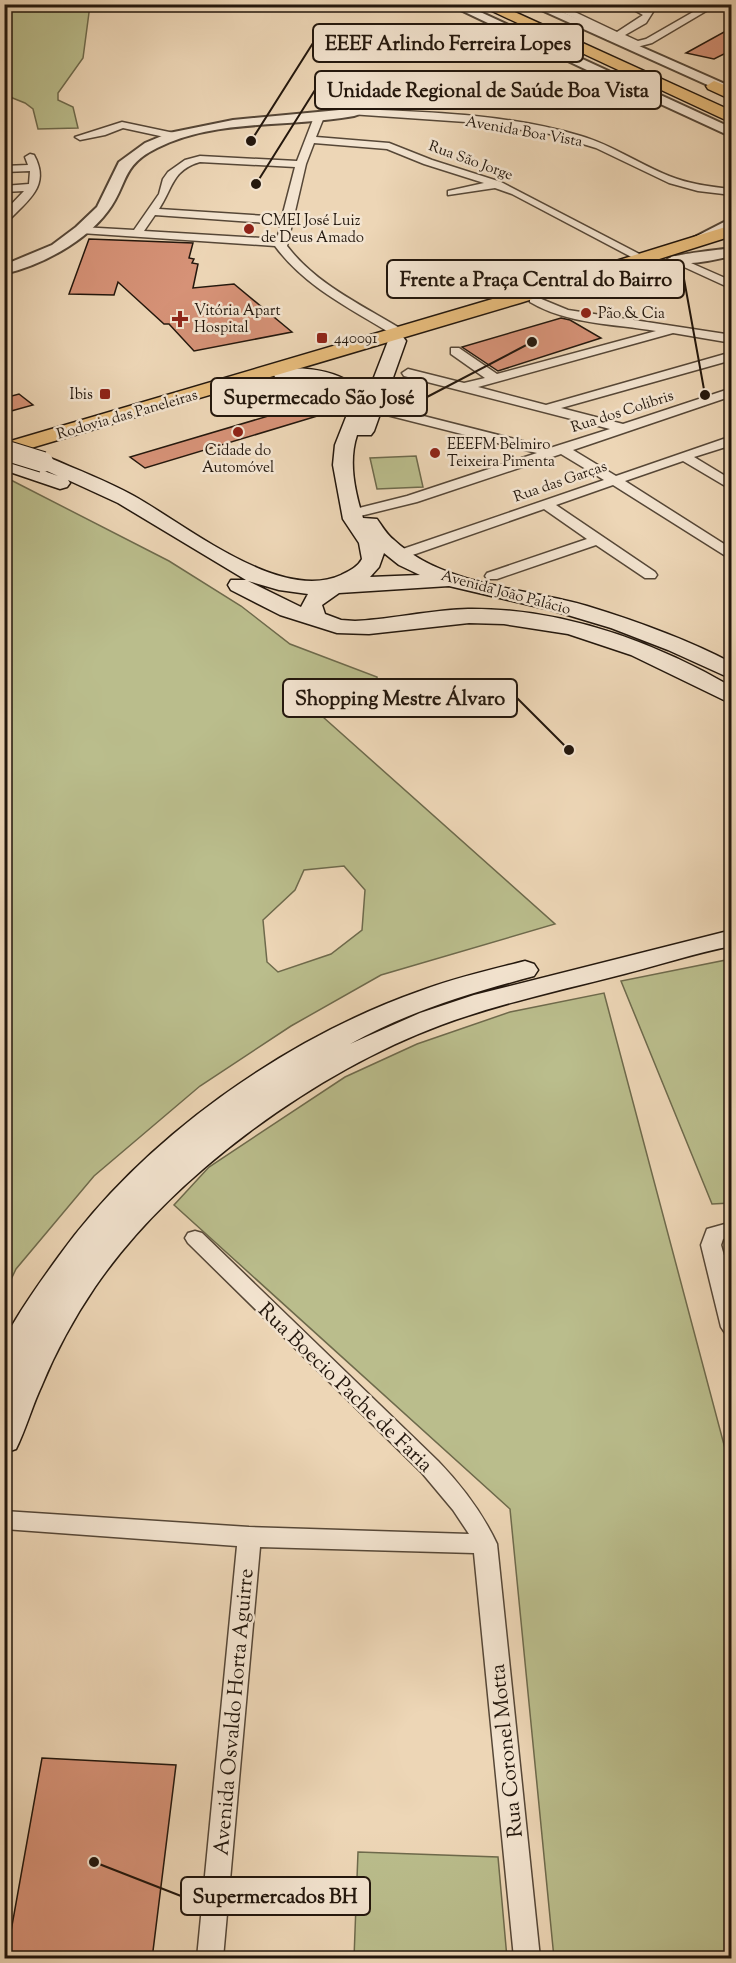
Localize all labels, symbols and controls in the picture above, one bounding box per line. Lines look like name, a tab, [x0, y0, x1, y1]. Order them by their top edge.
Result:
callout: EEEF Arlindo Ferreira Lopes	[313, 24, 583, 62]
text: EEEF Arlindo Ferreira Lopes	[325, 31, 571, 60]
callout: Unidade Regional de Saúde Boa Vista	[315, 71, 661, 109]
text: Unidade Regional de Saúde Boa Vista	[327, 78, 650, 107]
street label: Avenida Boa Vista	[464, 112, 584, 153]
street label: Rua São Jorge	[425, 136, 516, 186]
place label: CMEI José Luiz de Deus Amado	[261, 211, 364, 249]
marker: CMEI José Luiz de Deus Amado	[242, 222, 256, 236]
callout: Frente a Praça Central do Bairro	[387, 260, 684, 298]
text: Frente a Praça Central do Bairro	[400, 267, 672, 296]
place label: Vitória Apart Hospital	[194, 301, 281, 339]
place label: Pão & Cia	[598, 304, 665, 325]
marker: Pão & Cia	[579, 306, 593, 320]
marker: Vitória Apart Hospital	[171, 310, 189, 328]
place label: 440091	[334, 329, 377, 350]
marker: 440091	[315, 331, 329, 345]
callout: Supermecado São José	[211, 378, 427, 416]
street label: Rodovia das Paneleiras	[54, 385, 200, 446]
place label: Ibis	[69, 385, 93, 406]
text: Supermecado São José	[223, 385, 415, 414]
street label: Rua dos Colibris	[568, 386, 677, 439]
marker: Ibis	[98, 387, 112, 401]
marker: Cidade do Automóvel	[231, 425, 245, 439]
place label: EEEFM Belmiro Teixeira Pimenta	[447, 435, 555, 473]
place label: Cidade do Automóvel	[202, 441, 274, 479]
marker: EEEFM Belmiro Teixeira Pimenta	[428, 446, 442, 460]
street label: Rua das Garças	[511, 457, 610, 508]
street label: Avenida João Palácio	[439, 566, 573, 621]
callout: Shopping Mestre Álvaro	[283, 679, 517, 717]
text: Shopping Mestre Álvaro	[295, 685, 505, 715]
street label: Rua Boecio Pache de Faria	[250, 1297, 439, 1481]
street label: Avenida Osvaldo Horta Aguirre	[207, 1567, 262, 1857]
street label: Rua Coronel Motta	[484, 1662, 532, 1839]
callout: Supermercados BH	[181, 1877, 370, 1915]
text: Supermercados BH	[192, 1884, 358, 1913]

